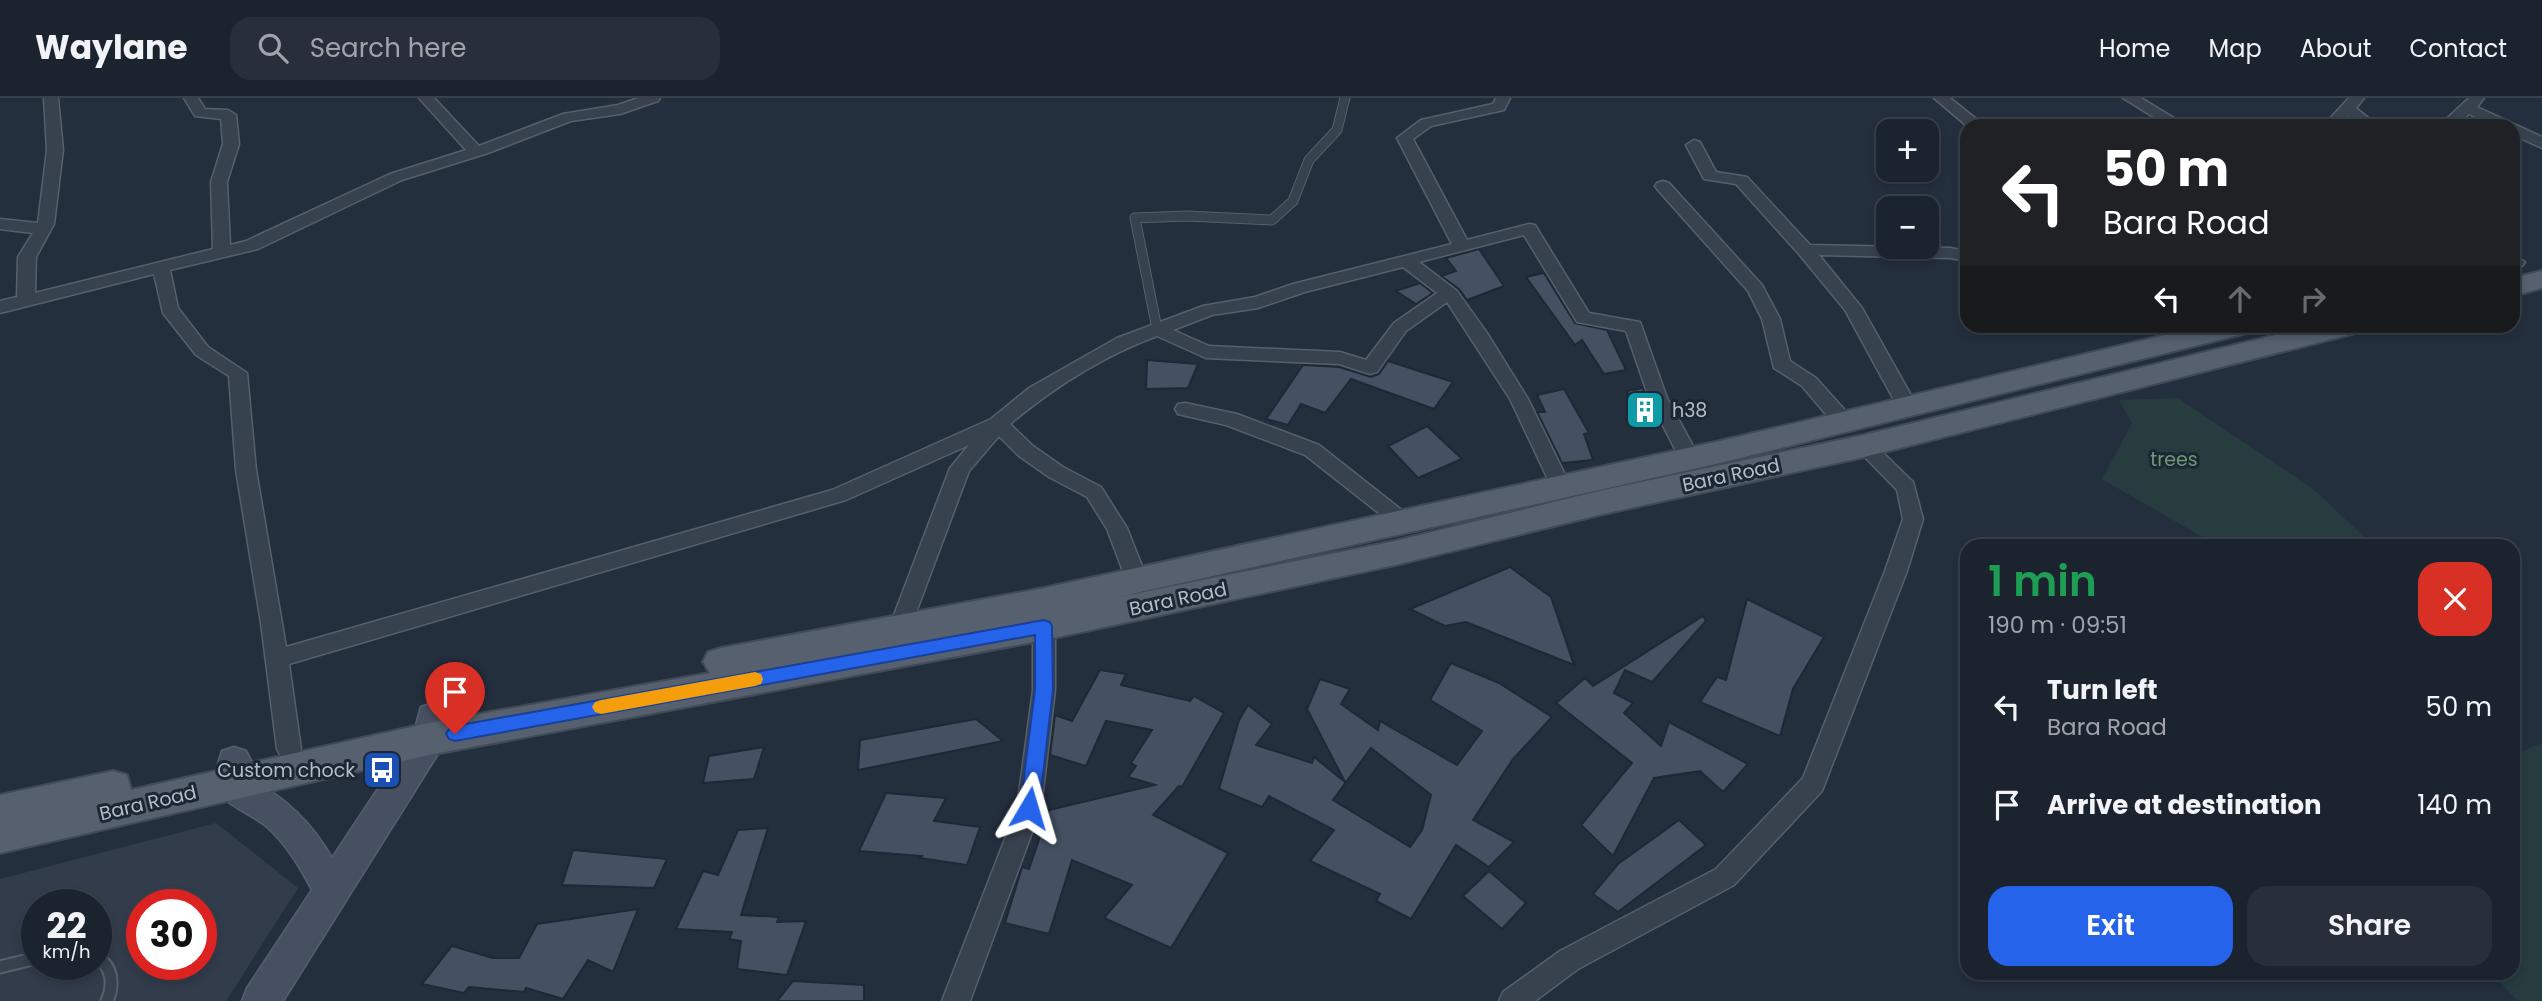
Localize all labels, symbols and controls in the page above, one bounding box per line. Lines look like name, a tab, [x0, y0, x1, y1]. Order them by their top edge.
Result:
search box	[230, 17, 720, 80]
text: Waylane	[35, 24, 188, 71]
icon: search	[254, 29, 292, 67]
text: Search here	[310, 30, 466, 66]
text: Home	[2099, 32, 2171, 65]
text: Map	[2209, 32, 2262, 65]
text: About	[2300, 32, 2371, 65]
text: Contact	[2409, 32, 2507, 65]
map controls	[1876, 119, 1939, 259]
button: +	[1876, 119, 1939, 182]
text: 50 m	[2103, 135, 2229, 203]
icon: left	[1988, 147, 2079, 238]
button: −	[1876, 196, 1939, 259]
text: Bara Road	[2103, 200, 2270, 245]
icon: left	[2148, 280, 2186, 318]
icon: ahead	[2221, 280, 2259, 318]
icon: right	[2294, 280, 2332, 318]
building icon: h38	[1624, 389, 1666, 431]
place label: h38	[1672, 397, 1707, 424]
park label: trees	[2150, 446, 2198, 473]
street label: Bara Road	[1680, 452, 1782, 498]
text: 1 min	[1988, 552, 2097, 611]
button: close	[2418, 562, 2492, 636]
street label: Bara Road	[1127, 576, 1229, 622]
text: 190 m · 09:51	[1988, 609, 2127, 641]
pin	[425, 662, 485, 734]
text: Turn left	[2047, 672, 2158, 708]
icon: arrive	[436, 673, 474, 711]
icon: left	[1988, 688, 2026, 726]
text: 50 m	[2426, 689, 2492, 725]
text: Bara Road	[2047, 711, 2167, 743]
bus stop icon: Custom chock	[361, 749, 403, 791]
place label: Custom chock	[217, 757, 355, 784]
position arrow	[992, 771, 1066, 845]
street label: Bara Road	[97, 779, 199, 827]
icon: arrive	[1988, 786, 2026, 824]
text: Arrive at destination	[2047, 787, 2322, 823]
text: 140 m	[2417, 787, 2492, 823]
button: Exit	[1988, 886, 2233, 966]
button: Share	[2247, 886, 2492, 966]
speed limit sign: 30	[126, 889, 217, 980]
text: 22	[47, 901, 86, 950]
text: km/h	[43, 939, 90, 964]

